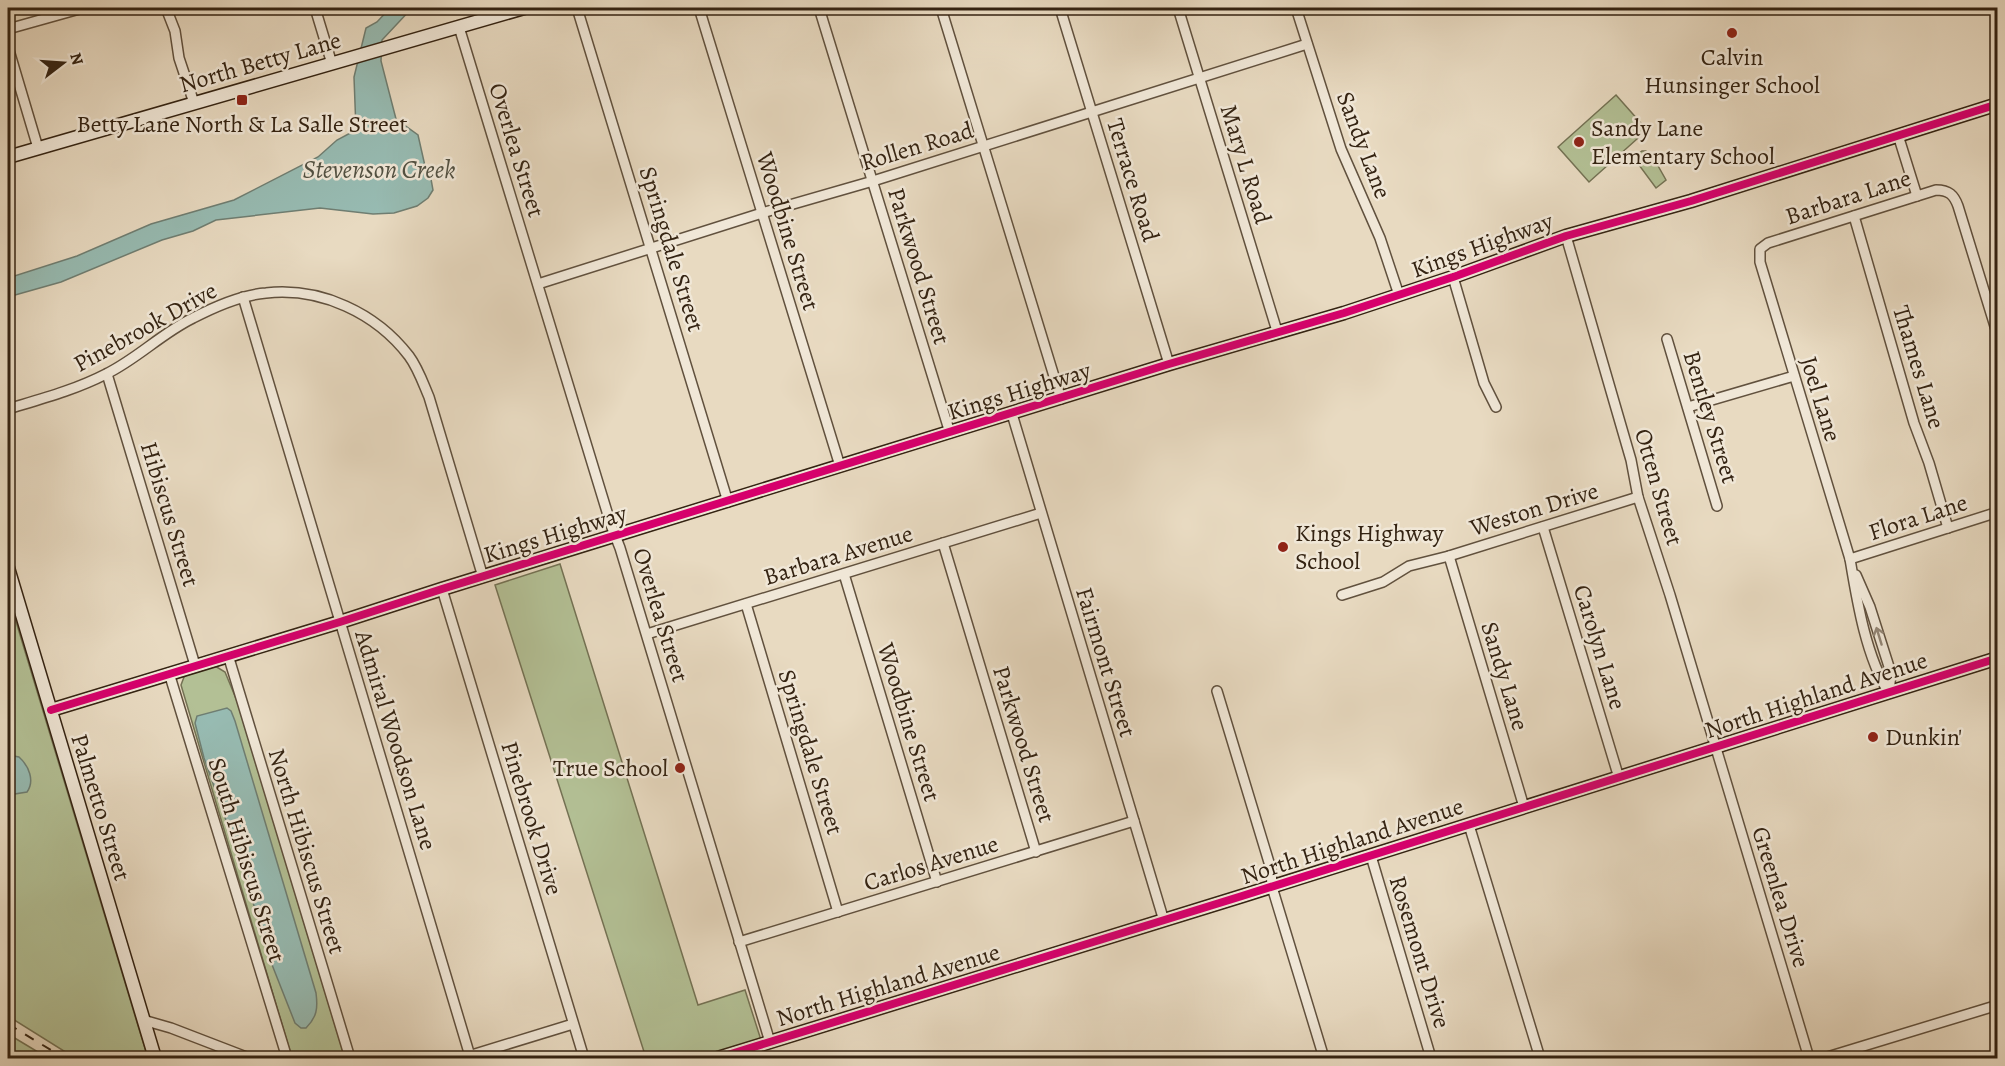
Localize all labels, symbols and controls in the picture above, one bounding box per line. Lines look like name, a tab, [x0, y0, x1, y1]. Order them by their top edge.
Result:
street label: North Betty Lane	[175, 24, 345, 100]
marker: Calvin Hunsinger School	[1725, 26, 1739, 40]
north arrow	[33, 33, 93, 93]
place label: Calvin Hunsinger School	[1644, 41, 1820, 101]
text: N	[64, 50, 89, 68]
street label: Overlea Street	[481, 79, 553, 221]
street label: Sandy Lane	[1329, 87, 1399, 203]
marker: Betty Lane North & La Salle Street	[235, 93, 249, 107]
street label: Mary L Road	[1213, 100, 1279, 228]
place label: Betty Lane North & La Salle Street	[77, 108, 408, 140]
place label: Sandy Lane Elementary School	[1591, 112, 1775, 172]
street label: Rollen Road	[857, 114, 977, 178]
street label: Terrace Road	[1099, 115, 1167, 246]
marker: Sandy Lane Elementary School	[1572, 135, 1586, 149]
street label: Woodbine Street	[748, 147, 827, 314]
water label: Stevenson Creek	[302, 152, 456, 187]
street label: Barbara Lane	[1781, 162, 1915, 232]
street label: Springdale Street	[632, 163, 712, 336]
street label: Parkwood Street	[880, 184, 958, 348]
street label: Kings Highway	[1407, 204, 1557, 285]
street label: Pinebrook Drive	[68, 274, 222, 380]
street label: Thames Lane	[1885, 301, 1953, 433]
street label: Bentley Street	[1676, 347, 1746, 487]
street label: Joel Lane	[1793, 352, 1849, 446]
street label: Kings Highway	[943, 354, 1095, 428]
street label: Otten Street	[1627, 425, 1691, 549]
street label: Hibiscus Street	[133, 438, 207, 590]
street label: Weston Drive	[1465, 474, 1602, 544]
street label: Flora Lane	[1864, 486, 1972, 548]
street label: Kings Highway	[479, 497, 631, 571]
street label: Barbara Avenue	[759, 517, 917, 593]
place label: Kings Highway School	[1295, 517, 1444, 577]
marker: Kings Highway School	[1276, 540, 1290, 554]
street label: Overlea Street	[625, 544, 697, 686]
street label: Carolyn Lane	[1566, 581, 1634, 713]
street label: Fairmont Street	[1068, 583, 1144, 741]
street label: Sandy Lane	[1473, 618, 1537, 734]
street label: Admiral Woodson Lane	[347, 625, 445, 854]
one-way arrow	[1873, 627, 1884, 646]
street label: Woodbine Street	[869, 638, 948, 805]
street label: North Highland Avenue	[1701, 644, 1931, 746]
street label: Parkwood Street	[985, 662, 1063, 826]
street label: Springdale Street	[771, 666, 851, 839]
place label: Dunkin'	[1885, 721, 1962, 753]
street label: Palmetto Street	[63, 730, 139, 884]
marker: Dunkin'	[1866, 730, 1880, 744]
street label: Pinebrook Drive	[493, 737, 571, 899]
street label: North Hibiscus Street	[261, 744, 353, 958]
place label: True School	[553, 752, 668, 784]
street label: South Hibiscus Street	[201, 754, 293, 966]
marker: True School	[673, 761, 687, 775]
street label: North Highland Avenue	[1237, 790, 1467, 892]
street label: Greenlea Drive	[1744, 823, 1818, 971]
street label: Carlos Avenue	[860, 827, 1002, 899]
street label: Rosemont Drive	[1382, 872, 1458, 1032]
street label: North Highland Avenue	[772, 936, 1004, 1034]

